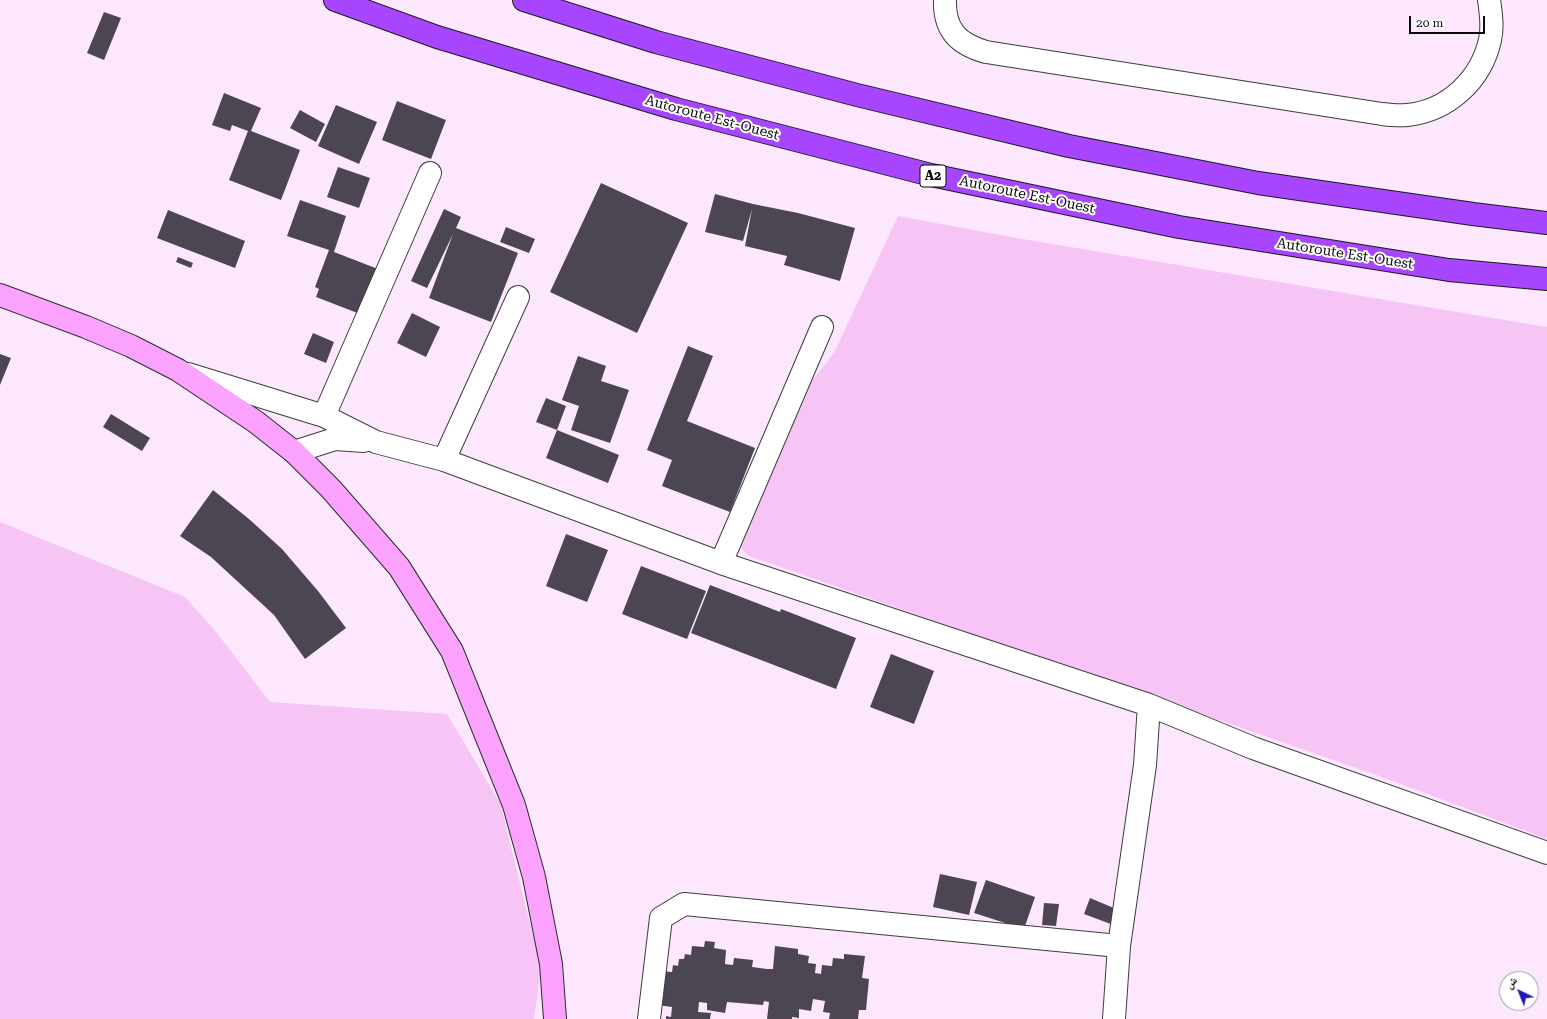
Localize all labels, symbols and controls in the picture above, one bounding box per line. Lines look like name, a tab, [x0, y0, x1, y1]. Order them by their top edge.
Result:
scale bar	[1411, 8, 1487, 34]
text: 20 m	[1416, 16, 1443, 30]
street label: Autoroute Est-Ouest	[643, 92, 781, 144]
road number: A2	[920, 165, 946, 187]
street label: Autoroute Est-Ouest	[958, 172, 1096, 218]
street label: Autoroute Est-Ouest	[1276, 235, 1414, 273]
north arrow	[1499, 971, 1539, 1011]
text: ش	[1502, 974, 1520, 991]

